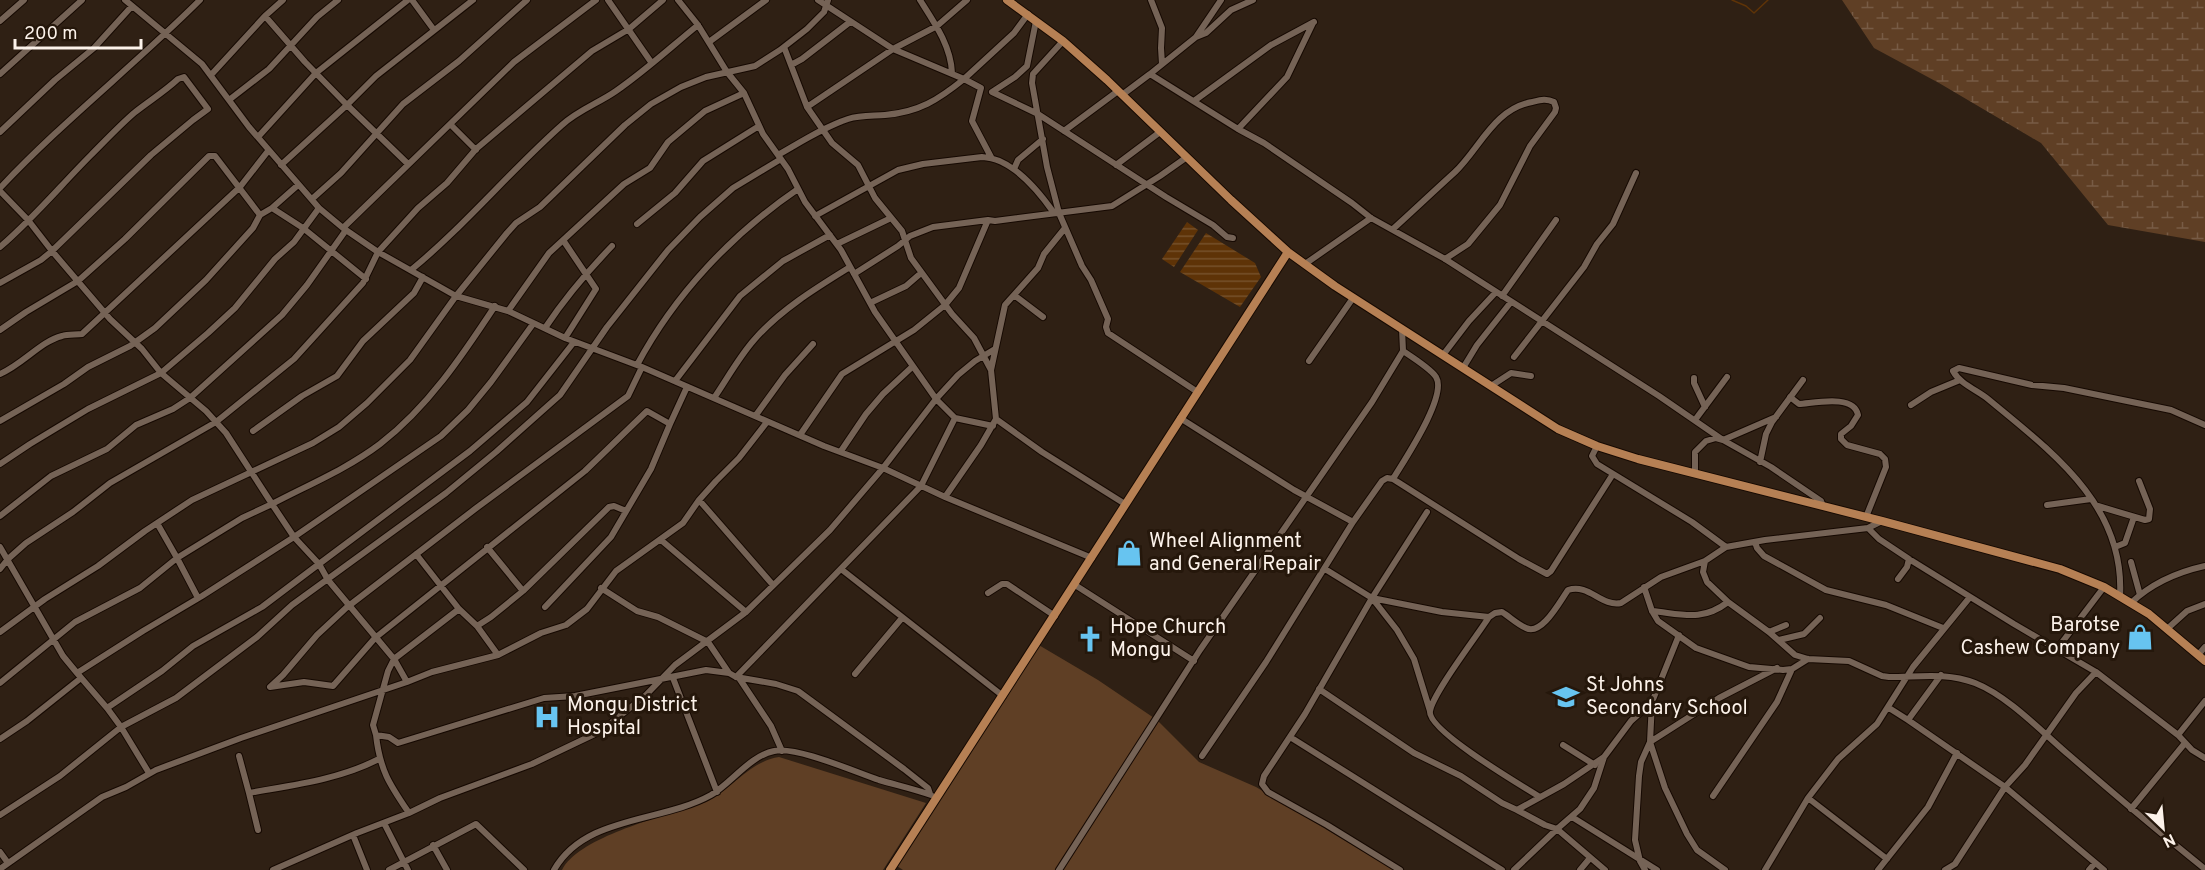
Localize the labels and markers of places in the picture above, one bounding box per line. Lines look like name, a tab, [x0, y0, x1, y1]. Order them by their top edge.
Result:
place label: Wheel Alignment and General Repair	[1149, 529, 1321, 578]
shop icon: Wheel Alignment and General Repair	[1114, 538, 1144, 568]
place label: Barotse Cashew Company	[1961, 613, 2120, 662]
place label: Hope Church Mongu	[1110, 615, 1226, 664]
shop icon: Barotse Cashew Company	[2125, 622, 2155, 652]
church icon: Hope Church Mongu	[1075, 624, 1105, 654]
place label: St Johns Secondary School	[1586, 673, 1748, 722]
school or university icon: St Johns Secondary School	[1551, 682, 1581, 712]
place label: Mongu District Hospital	[567, 693, 698, 742]
hospital icon: Mongu District Hospital	[532, 702, 562, 732]

